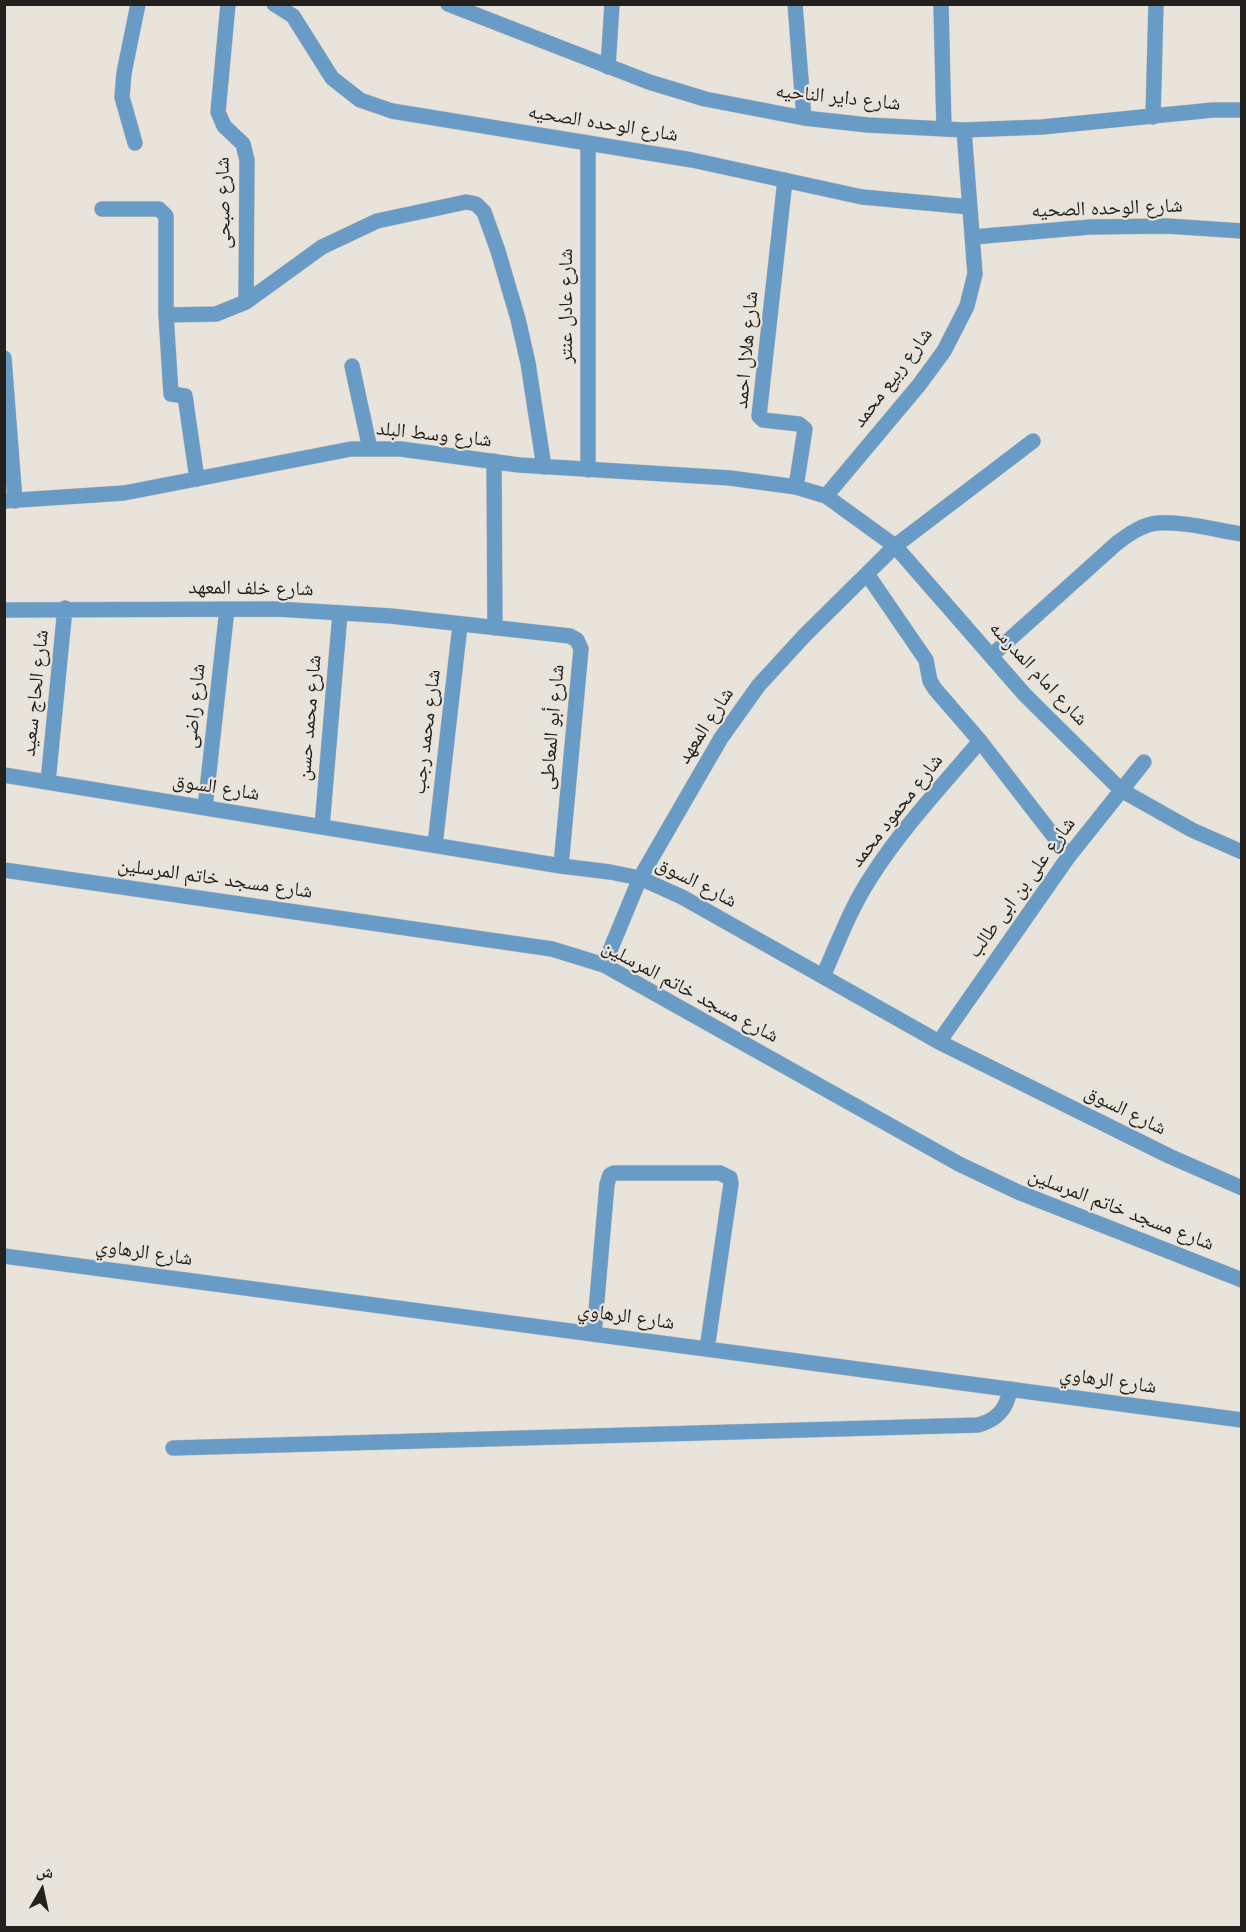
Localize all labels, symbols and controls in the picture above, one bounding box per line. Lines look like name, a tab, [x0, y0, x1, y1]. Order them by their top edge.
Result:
street label: شارع داير الناحيه	[774, 80, 902, 116]
street label: شارع الوحده الصحيه	[526, 100, 680, 148]
street label: شارع صبحى	[211, 157, 237, 249]
street label: شارع الوحده الصحيه	[1031, 194, 1183, 224]
street label: شارع عادل عنتر	[555, 248, 579, 364]
street label: شارع هلال احمد	[730, 290, 764, 410]
street label: شارع ربيع محمد	[848, 323, 938, 433]
street label: شارع وسط البلد	[375, 417, 493, 453]
street label: شارع خلف المعهد	[188, 576, 314, 602]
street label: شارع امام المدرسه	[984, 617, 1092, 731]
street label: شارع الحاج سعيد	[17, 629, 55, 757]
street label: شارع محمد حسن	[293, 654, 327, 782]
street label: شارع راضى	[179, 662, 211, 750]
street label: شارع أبو المعاطى	[536, 663, 570, 791]
street label: شارع محمد رجب	[407, 668, 447, 796]
street label: شارع المعهد	[673, 683, 739, 769]
street label: شارع محمود محمد	[845, 750, 949, 872]
street label: شارع السوق	[171, 769, 261, 807]
street label: شارع على بن ابى طالب	[963, 813, 1081, 963]
street label: شارع السوق	[651, 852, 741, 914]
street label: شارع مسجد خاتم المرسلين	[116, 853, 314, 905]
street label: شارع مسجد خاتم المرسلين	[598, 935, 782, 1049]
street label: شارع السوق	[1080, 1081, 1170, 1141]
street label: شارع مسجد خاتم المرسلين	[1025, 1164, 1217, 1256]
street label: شارع الرهاوي	[94, 1234, 194, 1272]
street label: شارع الرهاوي	[576, 1298, 676, 1336]
street label: شارع الرهاوي	[1058, 1362, 1158, 1400]
north arrow	[12, 1860, 72, 1920]
text: ش	[35, 1860, 55, 1883]

